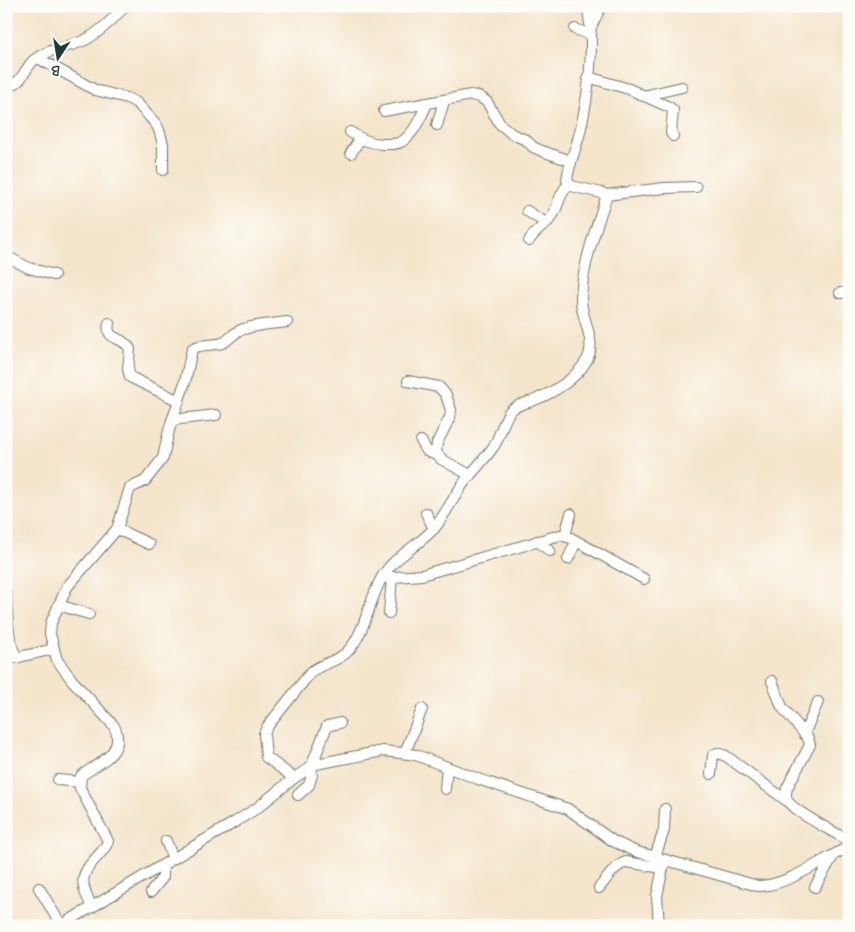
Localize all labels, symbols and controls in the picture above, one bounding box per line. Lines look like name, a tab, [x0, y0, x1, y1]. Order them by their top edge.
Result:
north arrow	[32, 32, 82, 82]
text: B	[49, 60, 62, 79]

